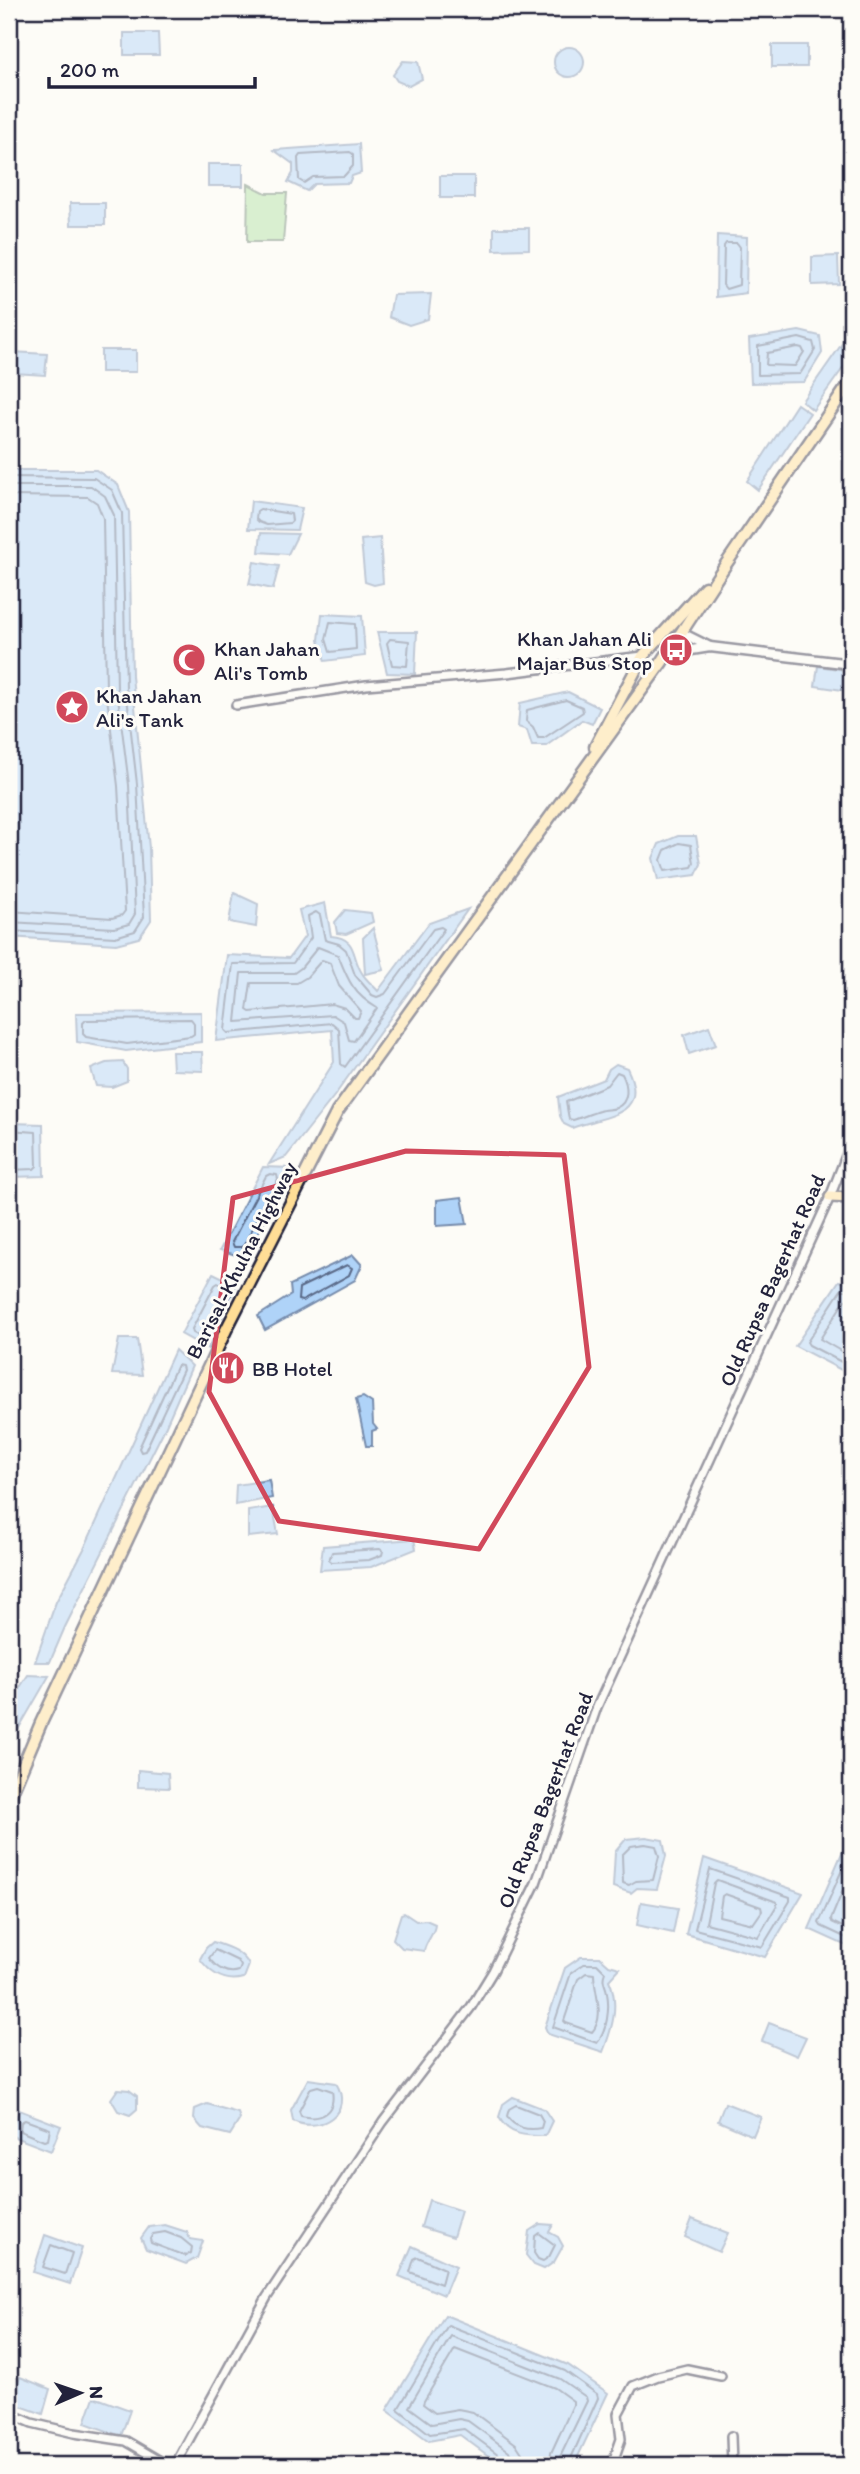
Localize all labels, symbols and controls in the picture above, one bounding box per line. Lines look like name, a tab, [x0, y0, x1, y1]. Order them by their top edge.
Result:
scale bar	[49, 46, 256, 90]
text: 200 m	[60, 57, 120, 82]
place label: Khan Jahan Ali Majar Bus Stop	[516, 626, 652, 675]
bus stop icon: Khan Jahan Ali Majar Bus Stop	[657, 631, 695, 669]
place label: Khan Jahan Ali's Tomb	[214, 636, 320, 685]
mosque icon: Khan Jahan Ali's Tomb	[170, 641, 208, 679]
place label: Khan Jahan Ali's Tank	[96, 683, 202, 732]
place icon: Khan Jahan Ali's Tank	[53, 688, 91, 726]
street label: Barisal-Khulna Highway	[180, 1157, 302, 1363]
street label: Old Rupsa Bagerhat Road	[714, 1169, 830, 1390]
restaurant icon: BB Hotel	[209, 1349, 247, 1387]
place label: BB Hotel	[252, 1356, 333, 1381]
street label: Old Rupsa Bagerhat Road	[492, 1688, 598, 1912]
north arrow	[46, 2358, 116, 2428]
text: N	[85, 2386, 108, 2399]

